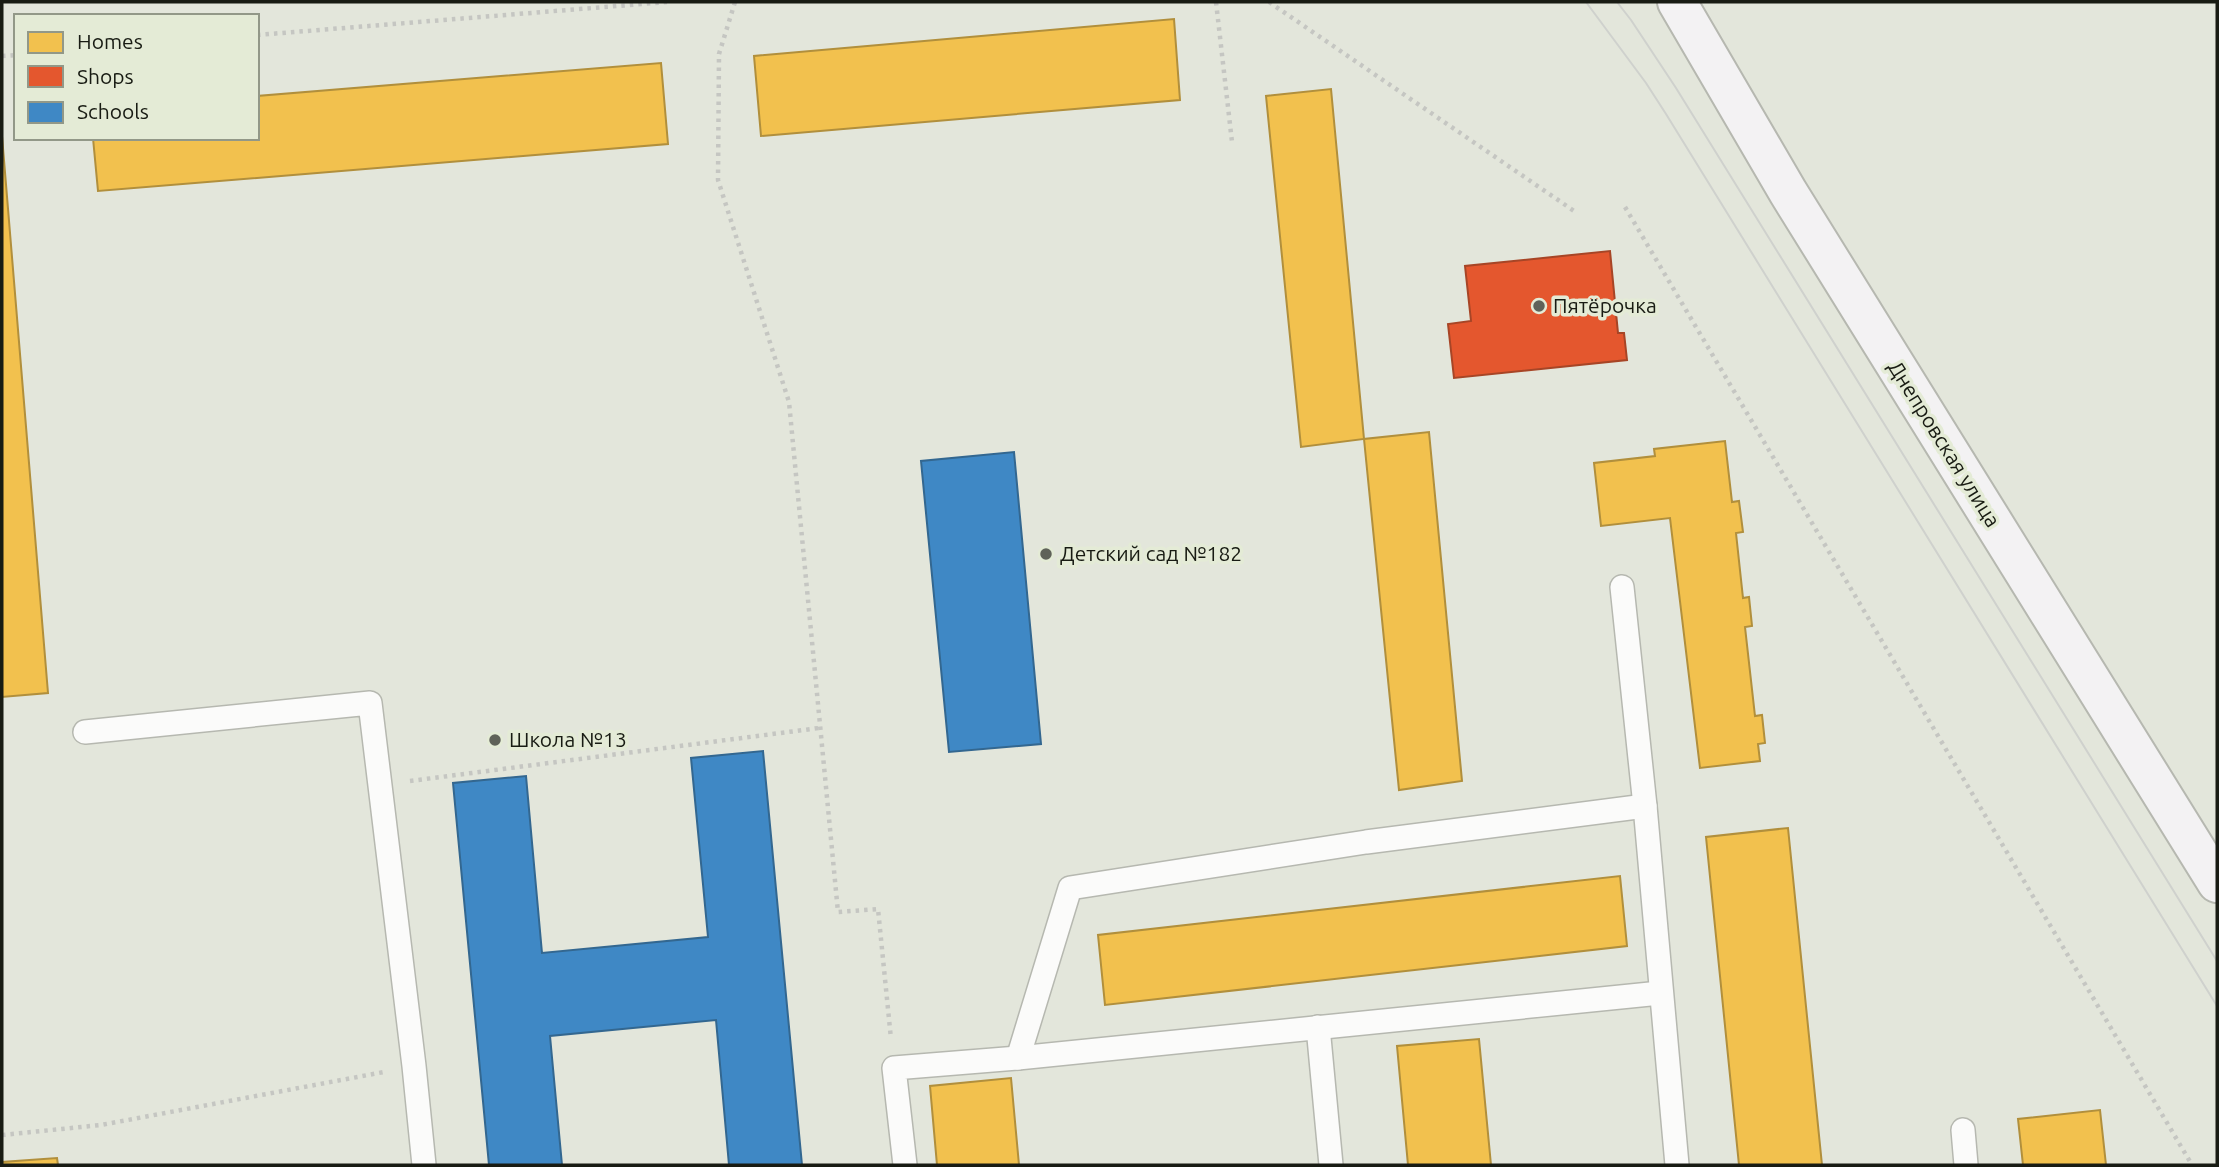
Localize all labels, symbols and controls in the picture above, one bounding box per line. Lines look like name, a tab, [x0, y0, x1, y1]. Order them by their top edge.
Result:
legend	[14, 14, 259, 140]
text: Homes	[77, 29, 143, 53]
text: Shops	[77, 64, 134, 88]
text: Schools	[77, 99, 149, 123]
place label: Пятёрочка	[1553, 293, 1657, 317]
marker: Пятёрочка	[1531, 298, 1547, 314]
street label: Днепровская улица	[1884, 356, 2006, 531]
place label: Детский сад №182	[1060, 541, 1242, 565]
marker: Детский сад №182	[1038, 546, 1054, 562]
place label: Школа №13	[509, 727, 627, 751]
marker: Школа №13	[487, 732, 503, 748]

